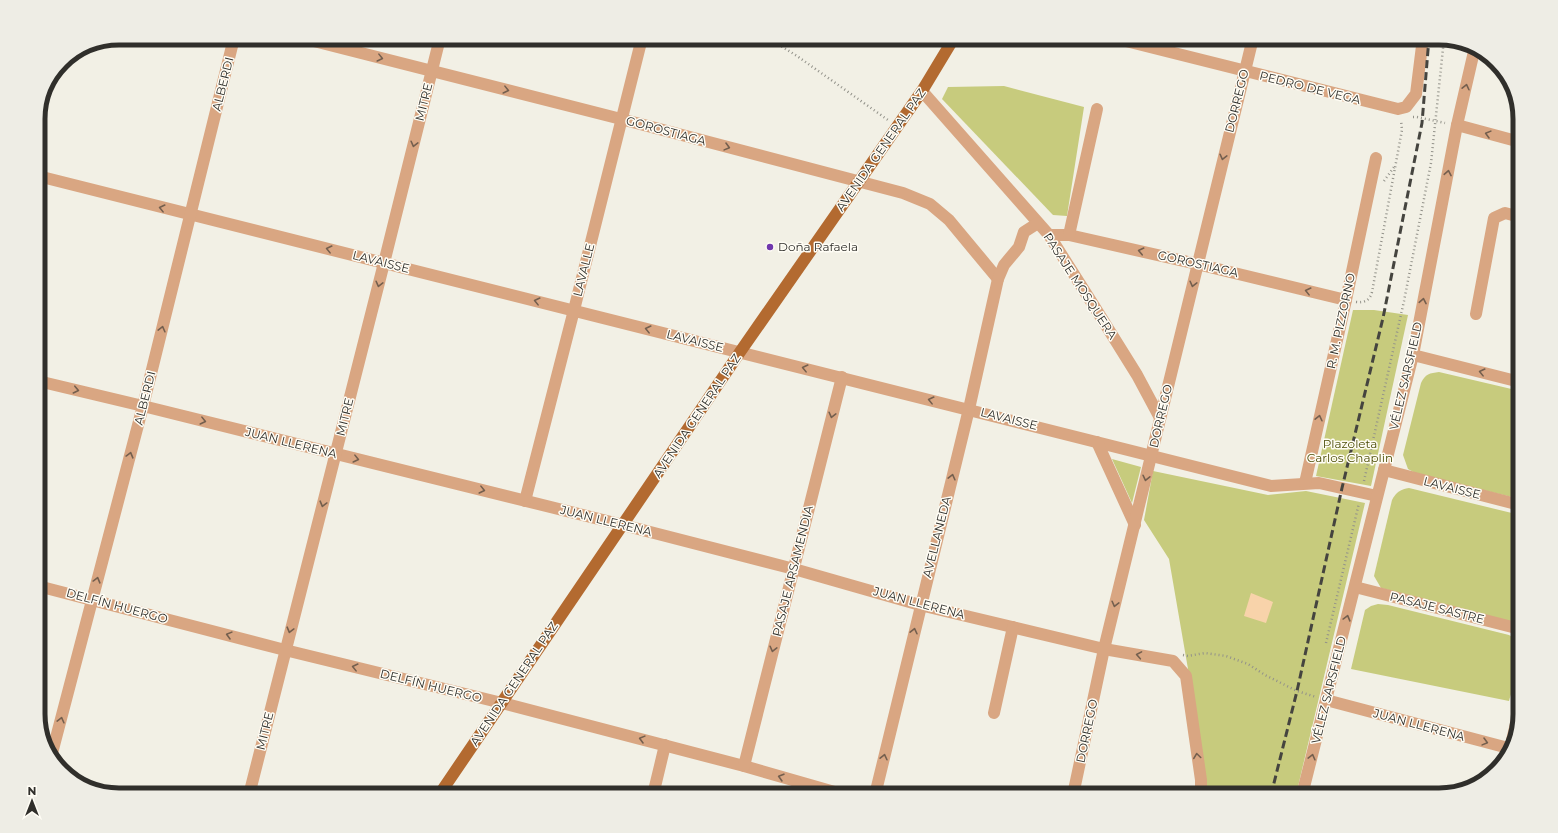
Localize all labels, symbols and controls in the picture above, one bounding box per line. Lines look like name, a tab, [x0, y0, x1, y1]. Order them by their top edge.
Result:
one-way arrow	[377, 53, 384, 62]
street label: ALBERDI	[209, 55, 236, 112]
street label: DORREGO	[1221, 68, 1252, 134]
street label: PEDRO DE VEGA	[1258, 68, 1363, 107]
street label: MITRE	[412, 81, 435, 122]
one-way arrow	[1461, 84, 1469, 90]
one-way arrow	[503, 85, 510, 94]
street label: AVENIDA GENERAL PAZ	[832, 85, 929, 214]
street label: GOROSTIAGA	[624, 113, 708, 149]
one-way arrow	[1485, 130, 1492, 138]
one-way arrow	[410, 141, 418, 147]
one-way arrow	[724, 142, 730, 150]
one-way arrow	[1220, 154, 1228, 161]
one-way arrow	[1443, 170, 1451, 176]
one-way arrow	[159, 204, 166, 213]
street label: PASAJE MOSQUERA	[1040, 230, 1121, 342]
place label: Doña Rafaela	[778, 239, 858, 254]
street label: LAVALLE	[570, 242, 597, 298]
marker: Doña Rafaela	[765, 242, 775, 252]
one-way arrow	[326, 246, 332, 254]
street label: LAVAISSE	[351, 247, 411, 276]
one-way arrow	[1137, 247, 1144, 255]
street label: GOROSTIAGA	[1156, 247, 1240, 280]
street label: R. M. PIZZORNO	[1323, 272, 1358, 370]
one-way arrow	[375, 280, 384, 287]
one-way arrow	[1189, 280, 1197, 287]
one-way arrow	[1305, 287, 1311, 295]
one-way arrow	[533, 297, 540, 305]
one-way arrow	[1418, 297, 1427, 304]
street label: VÉLEZ SARSFIELD	[1386, 320, 1425, 431]
one-way arrow	[157, 325, 166, 332]
one-way arrow	[645, 325, 652, 333]
street label: LAVAISSE	[665, 326, 725, 355]
street label: AVENIDA GENERAL PAZ	[649, 351, 744, 481]
one-way arrow	[801, 364, 808, 372]
street label: ALBERDI	[131, 369, 158, 426]
one-way arrow	[1479, 369, 1485, 377]
street label: DORREGO	[1146, 383, 1175, 449]
one-way arrow	[73, 386, 79, 394]
street label: MITRE	[333, 396, 356, 437]
one-way arrow	[928, 396, 934, 404]
street label: LAVAISSE	[979, 404, 1039, 433]
one-way arrow	[829, 412, 837, 418]
one-way arrow	[1315, 415, 1323, 421]
one-way arrow	[199, 416, 206, 424]
street label: JUAN LLERENA	[243, 424, 339, 461]
park label: Plazoleta Carlos Chaplin	[1307, 436, 1393, 465]
one-way arrow	[125, 451, 134, 458]
one-way arrow	[352, 454, 359, 463]
street label: LAVAISSE	[1422, 473, 1482, 502]
one-way arrow	[947, 474, 955, 480]
one-way arrow	[1143, 475, 1151, 481]
one-way arrow	[479, 486, 485, 494]
street label: AVELLANEDA	[919, 494, 954, 579]
one-way arrow	[319, 501, 327, 508]
street label: JUAN LLERENA	[558, 502, 654, 539]
street label: PASAJE ARSAMENDIA	[769, 503, 816, 638]
one-way arrow	[92, 577, 101, 584]
street label: JUAN LLERENA	[871, 583, 967, 622]
street label: DELFÍN HUERGO	[65, 585, 170, 626]
street label: PASAJE SASTRE	[1388, 589, 1486, 627]
one-way arrow	[1112, 601, 1120, 608]
one-way arrow	[1342, 614, 1351, 621]
street label: AVENIDA GENERAL PAZ	[466, 619, 561, 749]
one-way arrow	[286, 627, 295, 634]
one-way arrow	[909, 627, 918, 634]
one-way arrow	[226, 632, 232, 640]
street label: VÉLEZ SARSFIELD	[1308, 634, 1349, 745]
one-way arrow	[769, 646, 778, 653]
one-way arrow	[1135, 651, 1142, 660]
one-way arrow	[352, 664, 358, 672]
street label: DELFÍN HUERGO	[379, 666, 484, 705]
street label: DORREGO	[1072, 698, 1101, 764]
street label: JUAN LLERENA	[1371, 705, 1467, 744]
street label: MITRE	[253, 710, 276, 751]
one-way arrow	[56, 716, 65, 723]
one-way arrow	[638, 736, 645, 744]
one-way arrow	[1482, 738, 1488, 746]
one-way arrow	[1193, 753, 1202, 759]
one-way arrow	[879, 754, 887, 760]
one-way arrow	[1307, 754, 1315, 760]
one-way arrow	[778, 773, 784, 781]
north arrow	[12, 781, 52, 821]
text: N	[28, 784, 36, 798]

